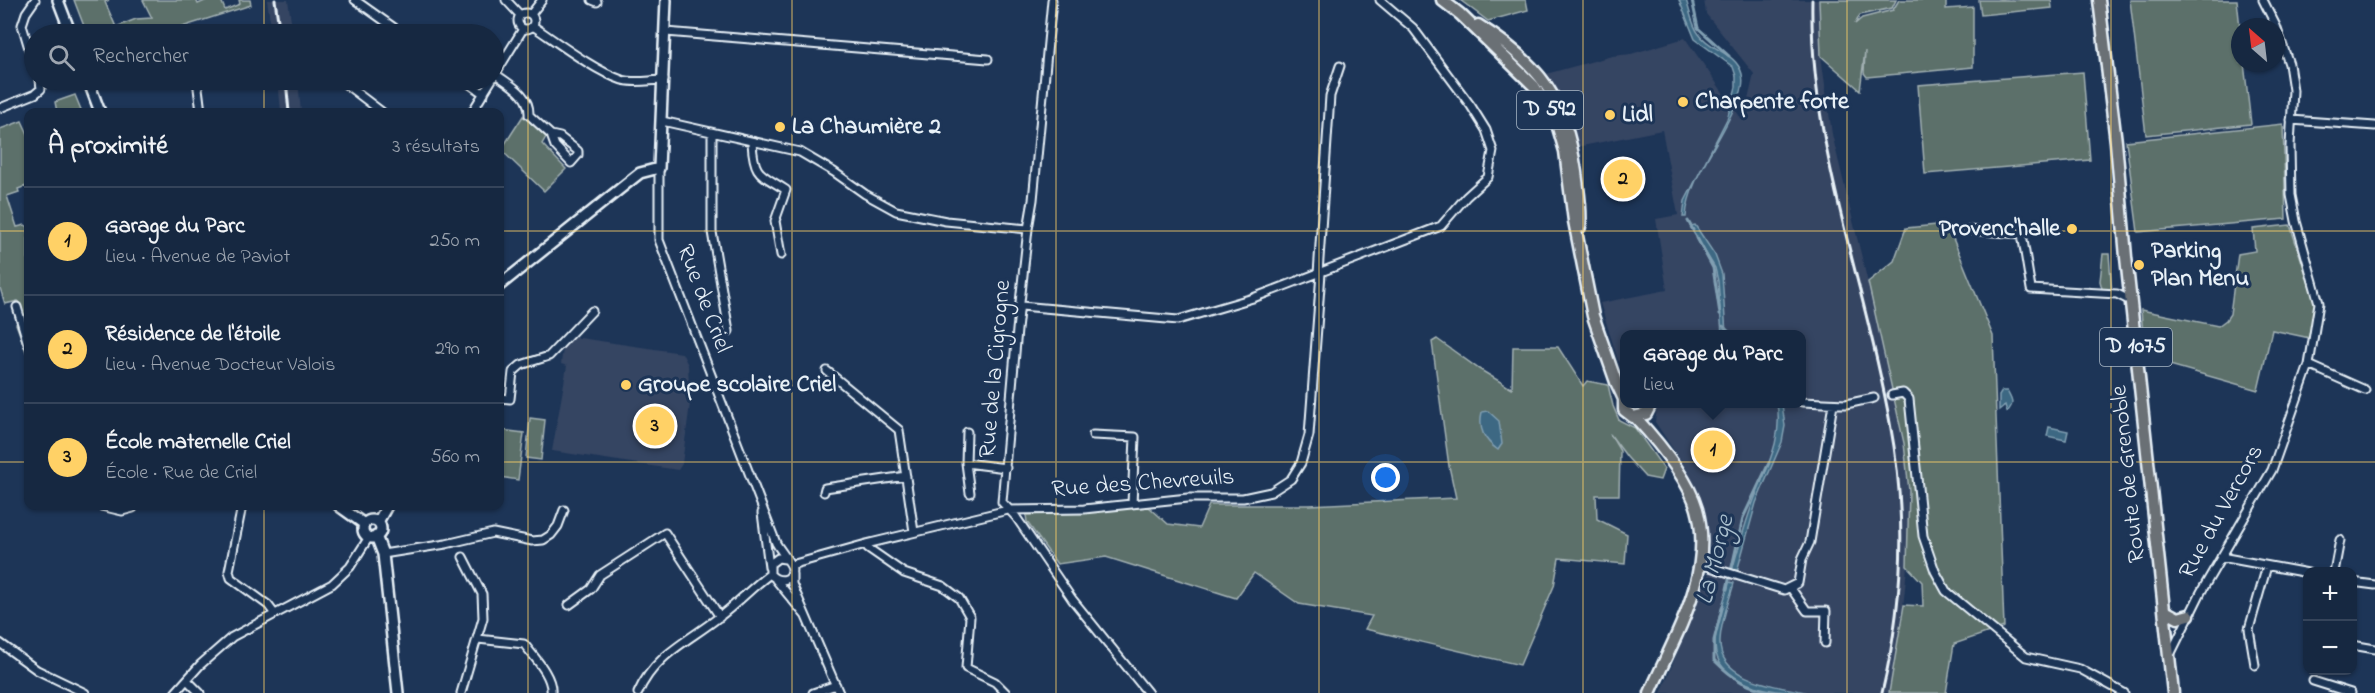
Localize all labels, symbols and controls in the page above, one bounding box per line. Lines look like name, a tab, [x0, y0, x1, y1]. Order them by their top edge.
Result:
north arrow	[2231, 18, 2285, 72]
search box	[24, 24, 504, 90]
icon: search	[45, 41, 78, 74]
text: Rechercher	[93, 41, 189, 73]
place label: Charpente forte	[1695, 85, 1850, 120]
road number: D 592	[1517, 91, 1583, 129]
marker: Charpente forte	[1676, 95, 1690, 109]
place label: Lidl	[1622, 98, 1653, 133]
marker: Lidl	[1603, 108, 1617, 122]
place label: La Chaumière 2	[792, 110, 941, 145]
marker: La Chaumière 2	[773, 120, 787, 134]
text: À proximité	[48, 128, 168, 166]
text: 3 résultats	[392, 133, 480, 162]
pin: 2	[1604, 156, 1642, 201]
text: Garage du Parc	[105, 211, 245, 243]
place label: Provenc'halle	[1939, 212, 2061, 247]
marker: Provenc'halle	[2065, 222, 2079, 236]
text: 1	[64, 227, 71, 256]
text: 250 m	[429, 227, 480, 256]
place label: Parking Plan Menu	[2151, 234, 2249, 297]
street label: Rue de Criel	[666, 240, 740, 358]
text: Lieu · Avenue de Paviot	[105, 243, 290, 272]
marker: Parking Plan Menu	[2132, 258, 2146, 272]
street label: Rue de la Cigrogne	[971, 278, 1021, 459]
text: Résidence de l'étoile	[105, 319, 280, 351]
road number: D 1075	[2100, 328, 2172, 366]
popup	[1620, 330, 1806, 408]
text: 2	[63, 335, 72, 364]
text: 290 m	[435, 335, 480, 364]
text: Garage du Parc	[1643, 339, 1783, 371]
text: Lieu · Avenue Docteur Valois	[105, 351, 335, 380]
place label: Groupe scolaire Criel	[638, 368, 836, 403]
text: Lieu	[1643, 371, 1674, 400]
marker: Groupe scolaire Criel	[619, 378, 633, 392]
street label: Route de Grenoble	[2102, 383, 2156, 564]
pin: 3	[636, 404, 674, 448]
text: École maternelle Criel	[105, 427, 291, 459]
pin: 1	[1694, 428, 1732, 472]
street label: Rue du Vercors	[2171, 438, 2273, 586]
text: 3	[63, 443, 72, 472]
text: 560 m	[431, 443, 480, 472]
text: École · Rue de Criel	[105, 459, 257, 488]
street label: Rue des Chevreuils	[1050, 460, 1236, 508]
your location	[1371, 463, 1400, 492]
water label: La Morge	[1687, 510, 1746, 609]
map controls	[2303, 567, 2357, 675]
button: +	[2303, 567, 2357, 621]
button: −	[2303, 621, 2357, 675]

